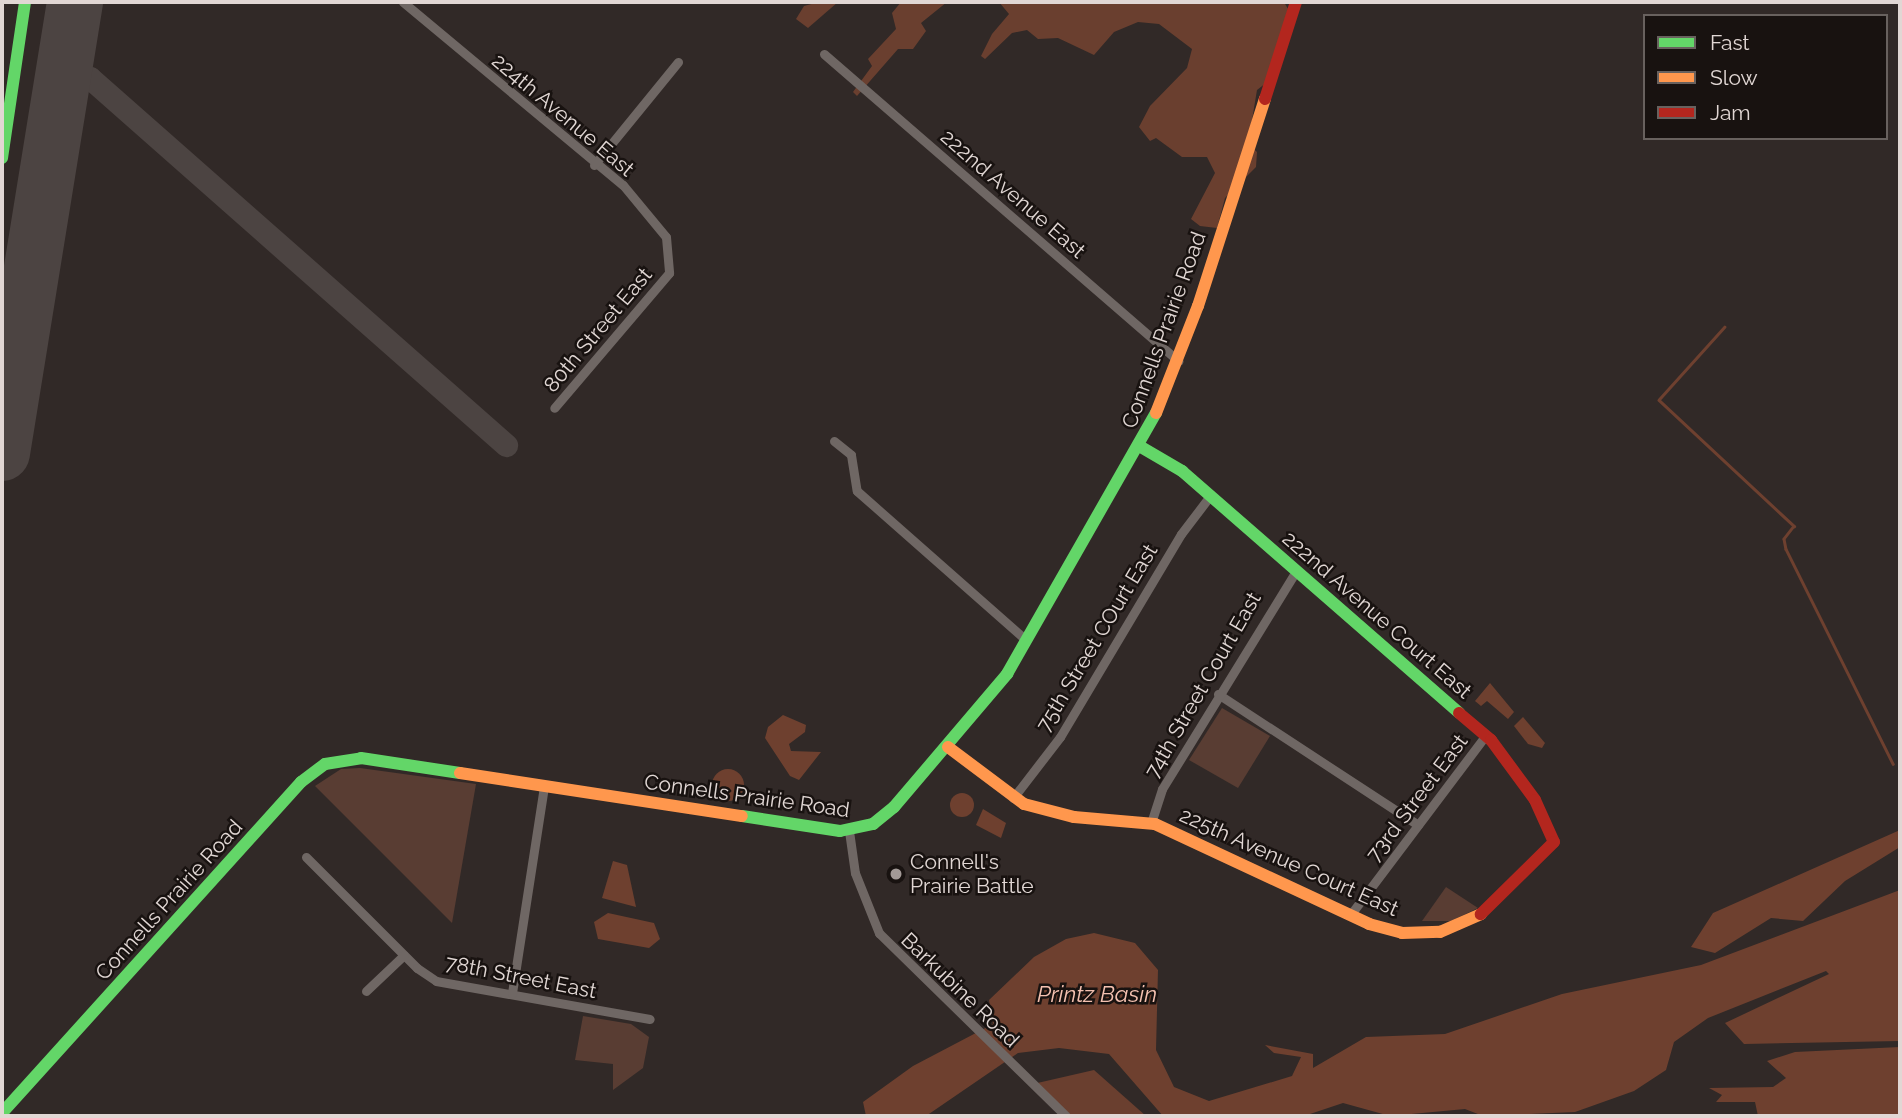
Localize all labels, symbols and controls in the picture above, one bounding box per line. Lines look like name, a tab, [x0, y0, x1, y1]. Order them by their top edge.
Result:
legend	[1643, 14, 1888, 140]
text: Fast	[1710, 30, 1750, 55]
street label: 224th Avenue East	[487, 48, 639, 182]
text: Slow	[1710, 65, 1758, 90]
text: Jam	[1710, 100, 1751, 125]
street label: 222nd Avenue East	[935, 124, 1091, 264]
street label: Connells Prairie Road	[1117, 228, 1211, 432]
street label: 80th Street East	[539, 263, 657, 397]
street label: 222nd Avenue Court East	[1277, 526, 1477, 704]
street label: 75th Street COurt East	[1031, 540, 1163, 736]
street label: 74th Street Court East	[1140, 588, 1266, 782]
street label: 73rd Street East	[1361, 729, 1473, 867]
street label: Connells Prairie Road	[643, 769, 851, 823]
street label: 225th Avenue Court East	[1175, 802, 1403, 922]
street label: Connells Prairie Road	[90, 815, 248, 985]
place label: Connell's Prairie Battle	[910, 849, 1033, 899]
marker: Connell's Prairie Battle	[888, 866, 904, 882]
street label: Barkubine Road	[896, 927, 1024, 1053]
street label: 78th Street East	[443, 950, 599, 1004]
water label: Printz Basin	[1037, 980, 1157, 1008]

